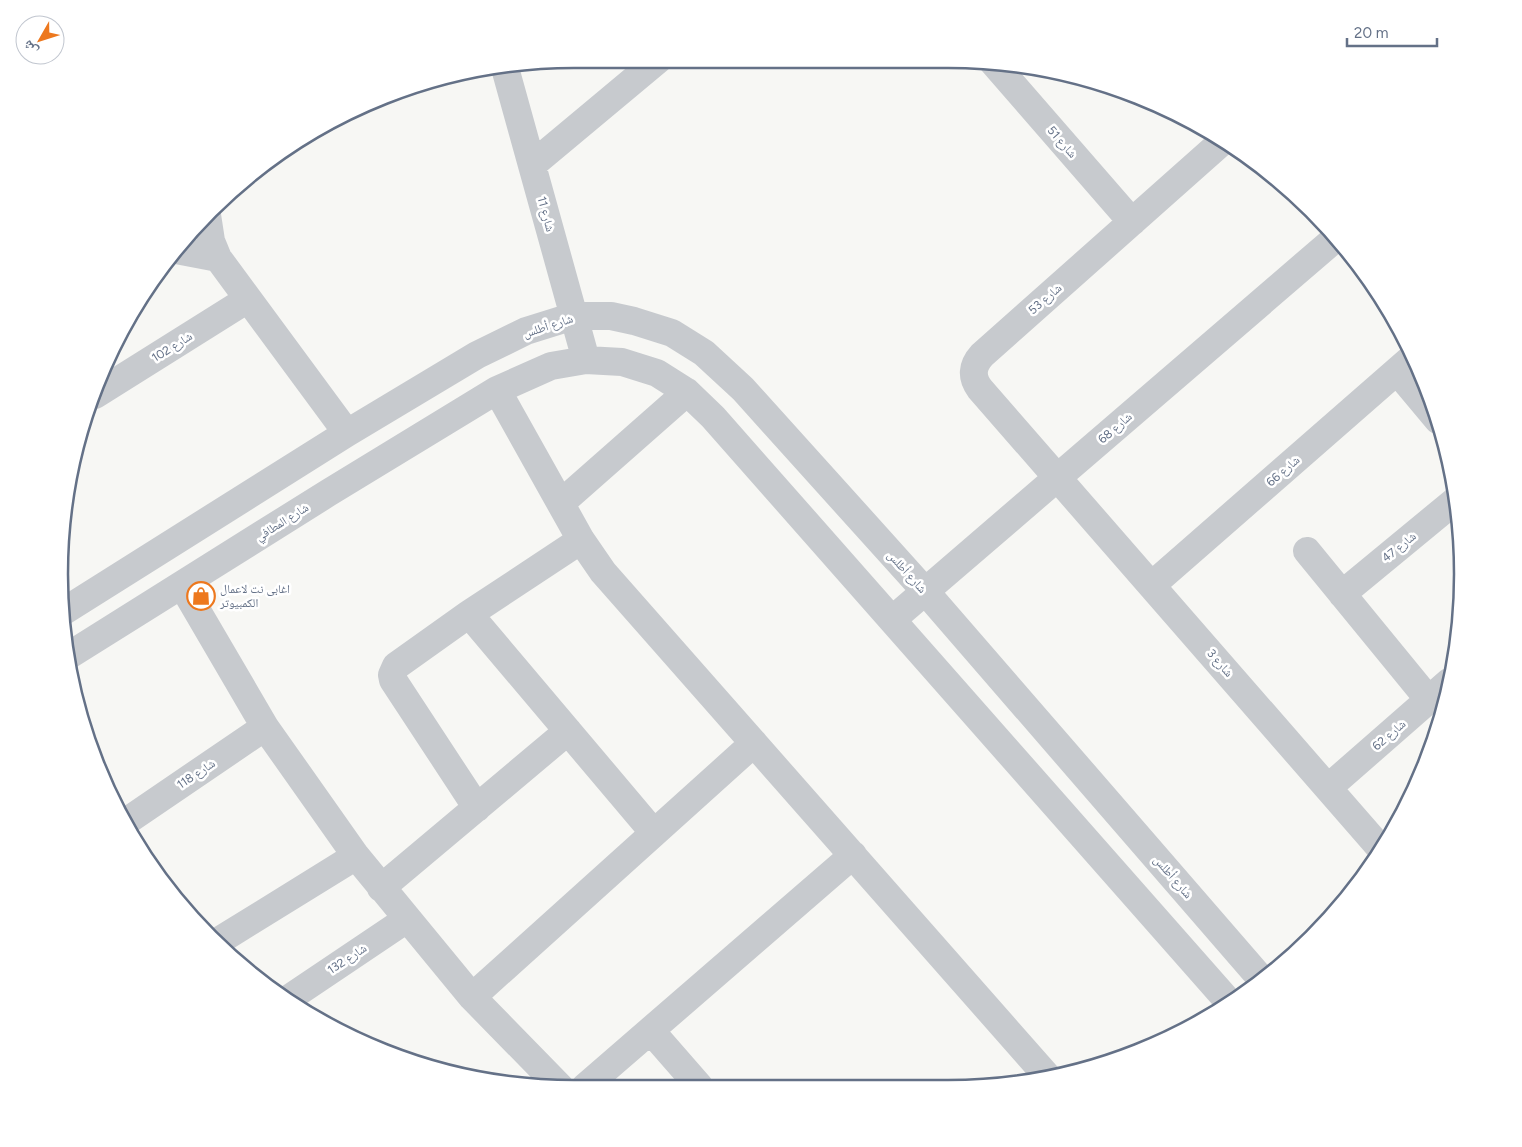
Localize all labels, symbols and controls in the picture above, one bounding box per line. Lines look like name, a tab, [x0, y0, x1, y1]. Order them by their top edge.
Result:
north arrow	[15, 15, 65, 65]
scale bar	[1347, 15, 1437, 47]
text: 20 m	[1354, 24, 1388, 42]
text: ش	[19, 37, 42, 59]
street label: شارع 51	[1044, 123, 1080, 162]
street label: شارع 11	[534, 195, 557, 233]
street label: شارع 53	[1026, 281, 1065, 318]
street label: شارع أطلس	[521, 311, 575, 342]
street label: شارع 102	[149, 329, 195, 366]
street label: شارع 68	[1095, 410, 1135, 447]
street label: شارع 66	[1264, 453, 1303, 490]
street label: شارع المطافي	[253, 500, 313, 546]
street label: شارع 47	[1379, 529, 1420, 566]
street label: شارع أطلس	[884, 548, 930, 597]
shop icon: اغابى نت لاعمال الكمبيوتر	[186, 581, 216, 611]
place label: اغابى نت لاعمال الكمبيوتر	[219, 582, 290, 610]
street label: شارع 3	[1203, 646, 1236, 681]
street label: شارع 62	[1370, 717, 1409, 754]
street label: شارع 118	[174, 756, 218, 793]
street label: شارع أطلس	[1150, 853, 1195, 902]
street label: شارع 132	[325, 941, 370, 978]

